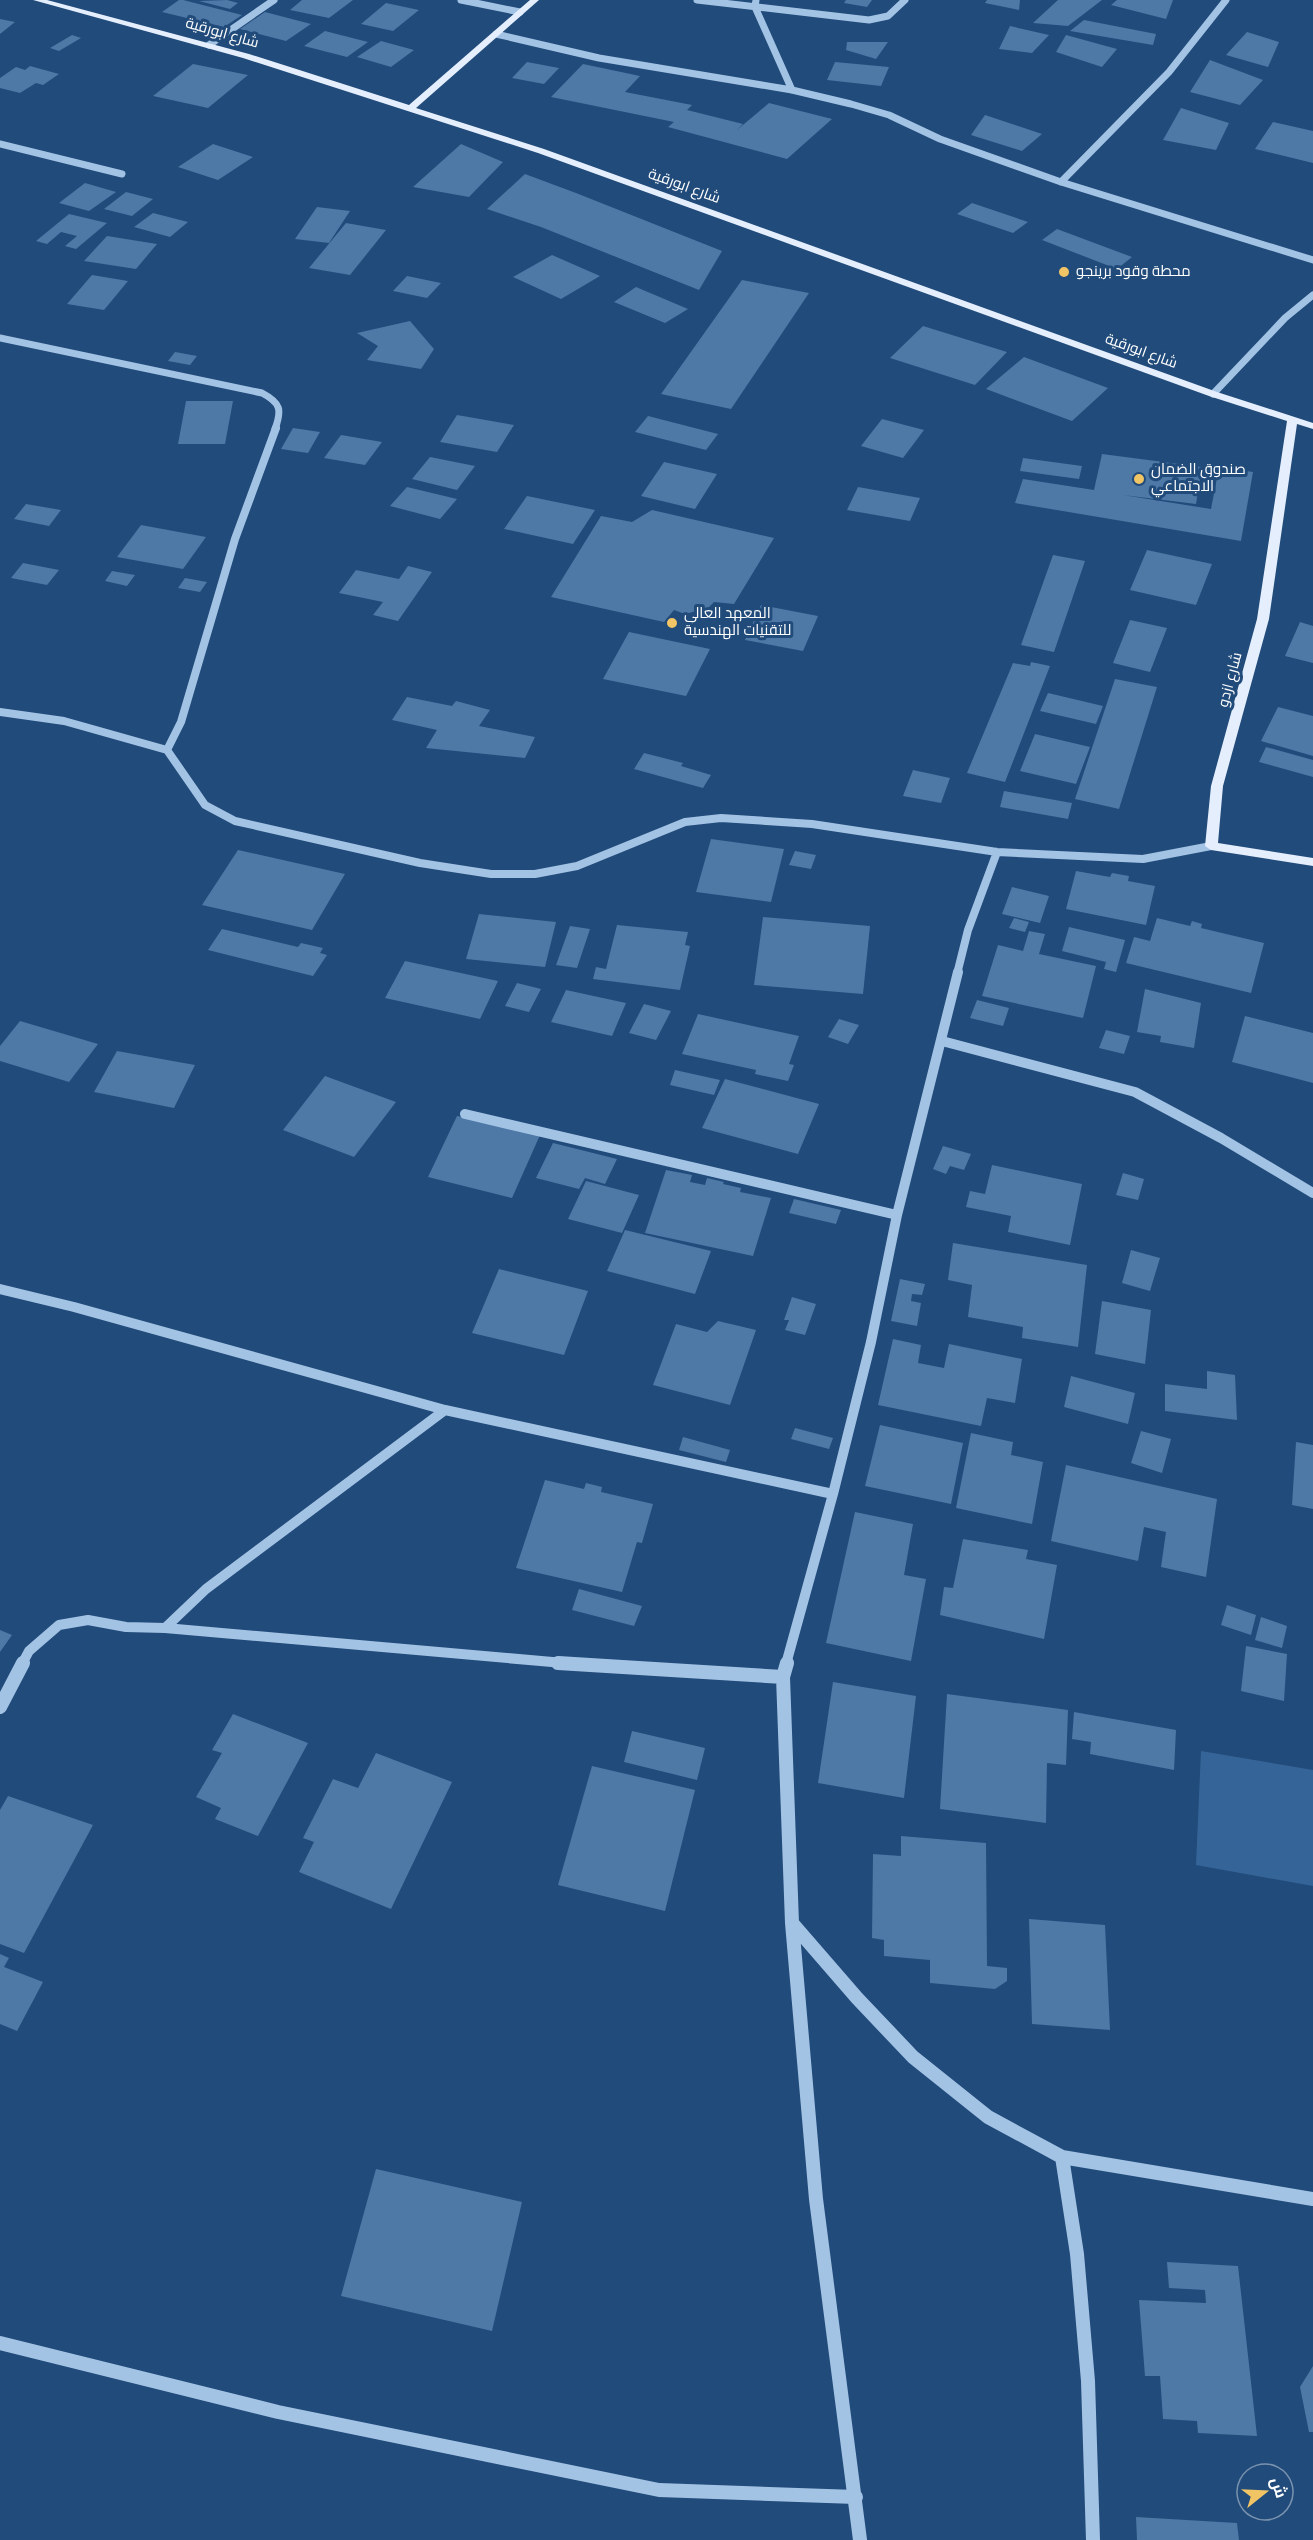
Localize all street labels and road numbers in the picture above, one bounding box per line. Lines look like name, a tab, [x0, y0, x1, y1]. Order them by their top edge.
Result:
street label: شارع ابورقية	[183, 14, 261, 54]
street label: شارع ابورقية	[645, 165, 723, 209]
street label: شارع ابورقية	[1102, 330, 1180, 374]
street label: شارع ازدو	[1215, 651, 1247, 709]

